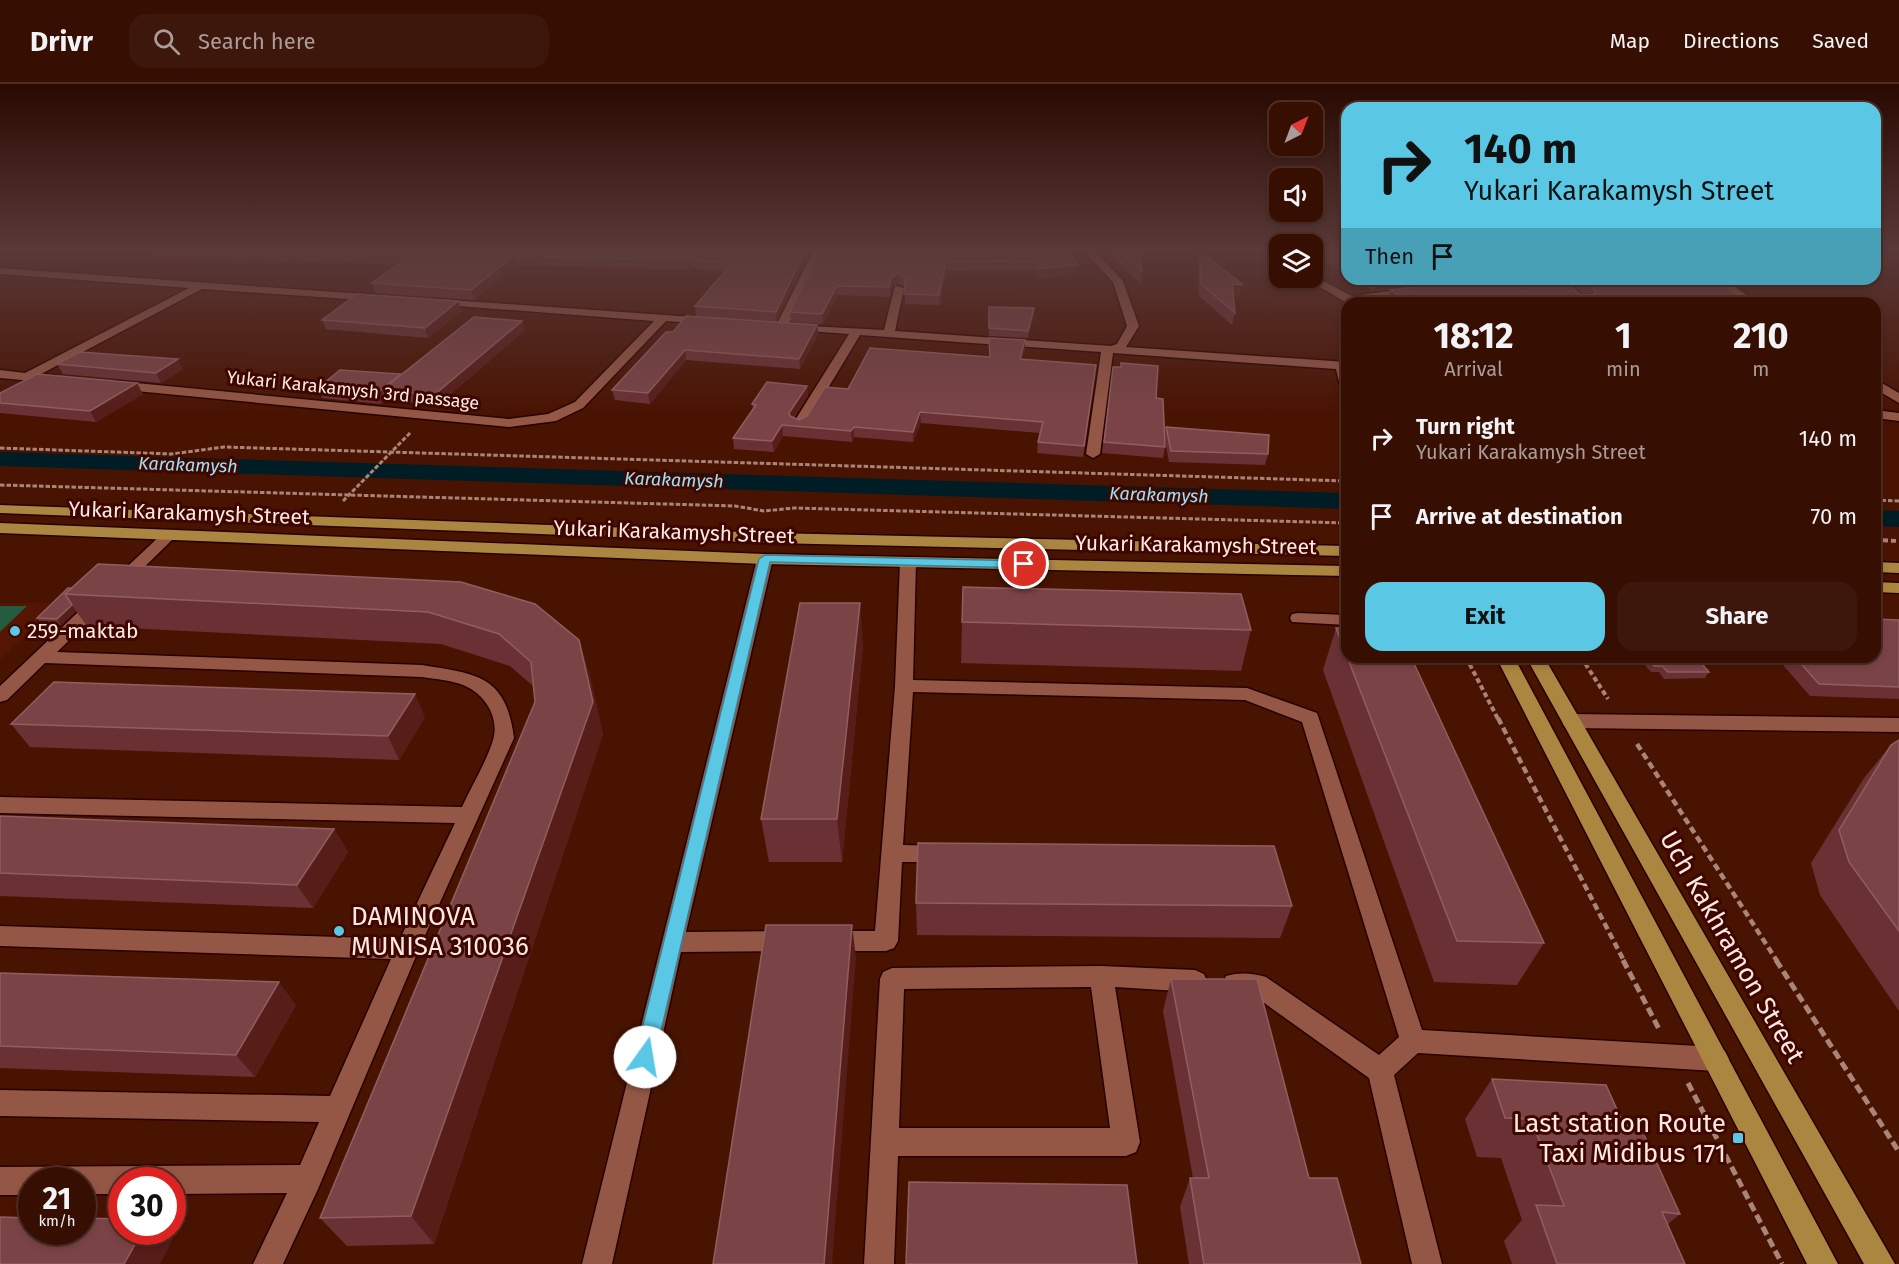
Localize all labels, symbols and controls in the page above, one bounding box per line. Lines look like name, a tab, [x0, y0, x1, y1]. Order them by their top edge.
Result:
search box	[129, 14, 549, 68]
text: Drivr	[30, 25, 93, 58]
icon: search	[150, 25, 183, 58]
text: Search here	[198, 28, 315, 55]
text: Map	[1610, 28, 1650, 54]
text: Directions	[1683, 28, 1779, 54]
text: Saved	[1812, 28, 1869, 54]
north arrow	[1269, 102, 1323, 156]
map controls	[1269, 102, 1323, 288]
text: 140 m	[1464, 124, 1577, 174]
icon: right	[1365, 126, 1443, 204]
button: sound	[1269, 168, 1323, 222]
text: Yukari Karakamysh Street	[1464, 175, 1774, 207]
button: layers	[1269, 234, 1323, 288]
icon: arrive	[1426, 240, 1459, 273]
text: Then	[1365, 243, 1414, 270]
text: 18:12	[1433, 314, 1514, 358]
text: 1	[1615, 314, 1632, 358]
text: 210	[1733, 314, 1789, 358]
text: Arrival	[1444, 357, 1503, 381]
text: min	[1606, 357, 1641, 381]
text: m	[1752, 357, 1769, 381]
street label: Yukari Karakamysh 3rd passage	[226, 366, 480, 414]
text: Turn right	[1416, 413, 1515, 440]
icon: right	[1365, 422, 1398, 455]
text: 140 m	[1799, 425, 1857, 452]
text: Yukari Karakamysh Street	[1416, 440, 1646, 464]
water label: Karakamysh	[138, 452, 238, 478]
water label: Karakamysh	[624, 467, 724, 493]
water label: Karakamysh	[1109, 482, 1209, 508]
street label: Yukari Karakamysh Street	[68, 496, 310, 530]
icon: arrive	[1365, 500, 1398, 533]
text: Arrive at destination	[1416, 503, 1623, 530]
text: 70 m	[1811, 503, 1857, 530]
street label: Yukari Karakamysh Street	[553, 515, 795, 549]
street label: Yukari Karakamysh Street	[1075, 530, 1317, 560]
pin	[998, 538, 1049, 589]
icon: arrive	[1007, 547, 1040, 580]
button: Exit	[1365, 582, 1605, 651]
button: Share	[1617, 582, 1857, 651]
place label: 259-maktab	[27, 618, 139, 644]
marker: 259-maktab	[8, 624, 22, 638]
street label: Uch Kakhramon Street	[1653, 825, 1811, 1069]
place label: DAMINOVA MUNISA 310036	[351, 901, 529, 962]
marker: DAMINOVA MUNISA 310036	[332, 924, 346, 938]
position arrow	[613, 1025, 677, 1089]
place label: Last station Route Taxi Midibus 171	[1513, 1108, 1726, 1169]
marker: Last station Route Taxi Midibus 171	[1731, 1131, 1745, 1145]
speed limit sign: 30	[108, 1167, 186, 1245]
text: 21	[43, 1181, 71, 1217]
text: km/h	[38, 1212, 76, 1230]

